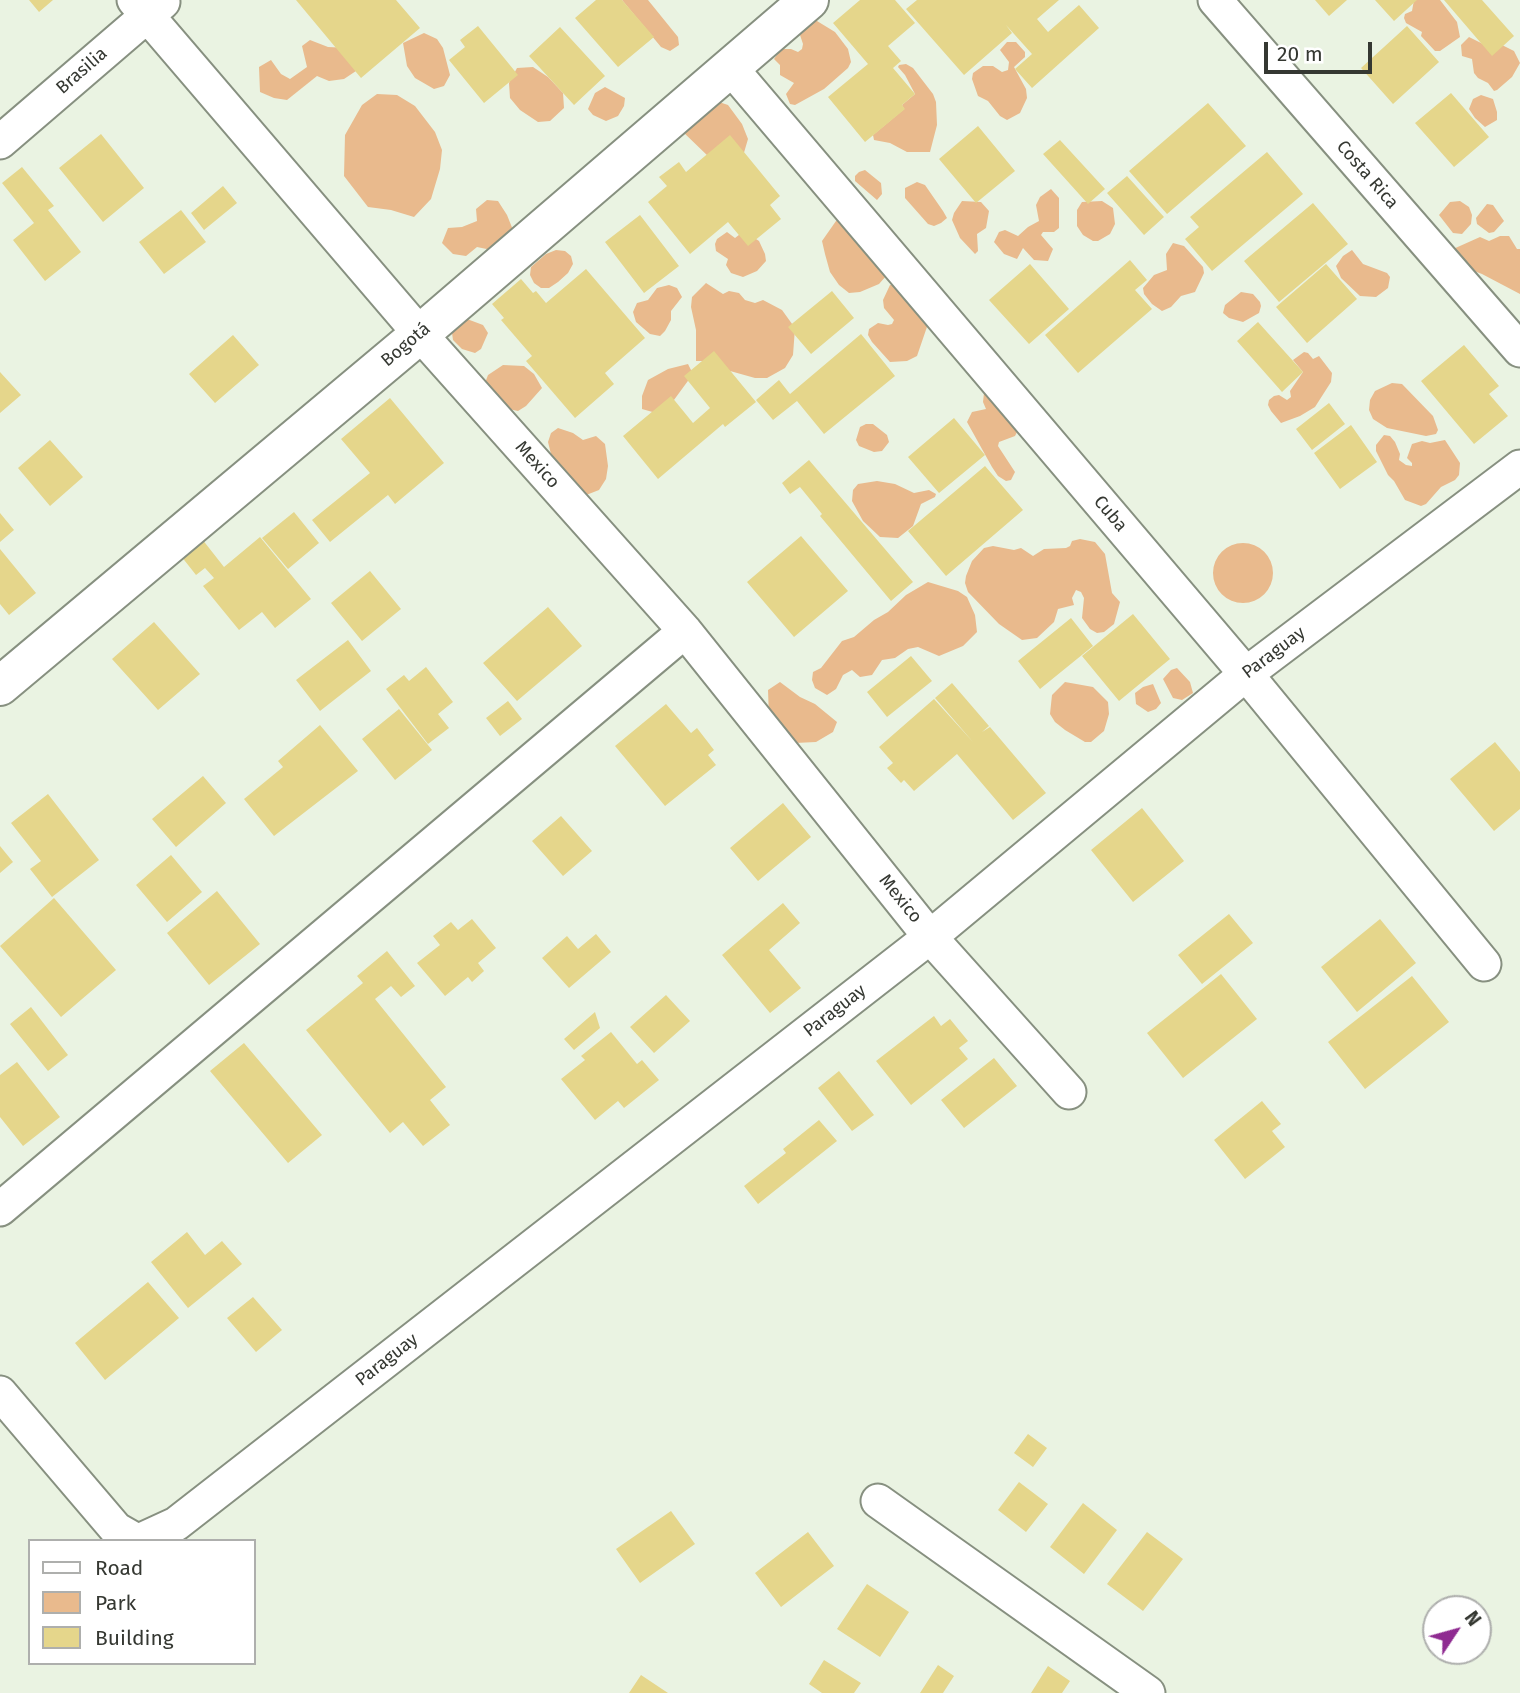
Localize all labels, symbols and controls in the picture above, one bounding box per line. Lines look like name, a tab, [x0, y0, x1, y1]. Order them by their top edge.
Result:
scale bar	[1268, 28, 1376, 72]
text: 20 m	[1277, 41, 1323, 67]
street label: Brasilia	[52, 43, 112, 99]
street label: Costa Rica	[1331, 136, 1403, 214]
street label: Bogotá	[377, 318, 435, 372]
street label: Mexico	[510, 437, 564, 493]
street label: Cuba	[1089, 492, 1131, 536]
street label: Paraguay	[1238, 622, 1310, 684]
street label: Mexico	[874, 870, 926, 928]
street label: Paraguay	[800, 980, 870, 1042]
street label: Paraguay	[352, 1329, 422, 1391]
legend	[28, 1539, 256, 1665]
text: Road	[95, 1555, 143, 1581]
text: Park	[95, 1590, 136, 1616]
north arrow	[1422, 1595, 1492, 1665]
text: N	[1460, 1607, 1486, 1630]
text: Building	[95, 1625, 174, 1651]

